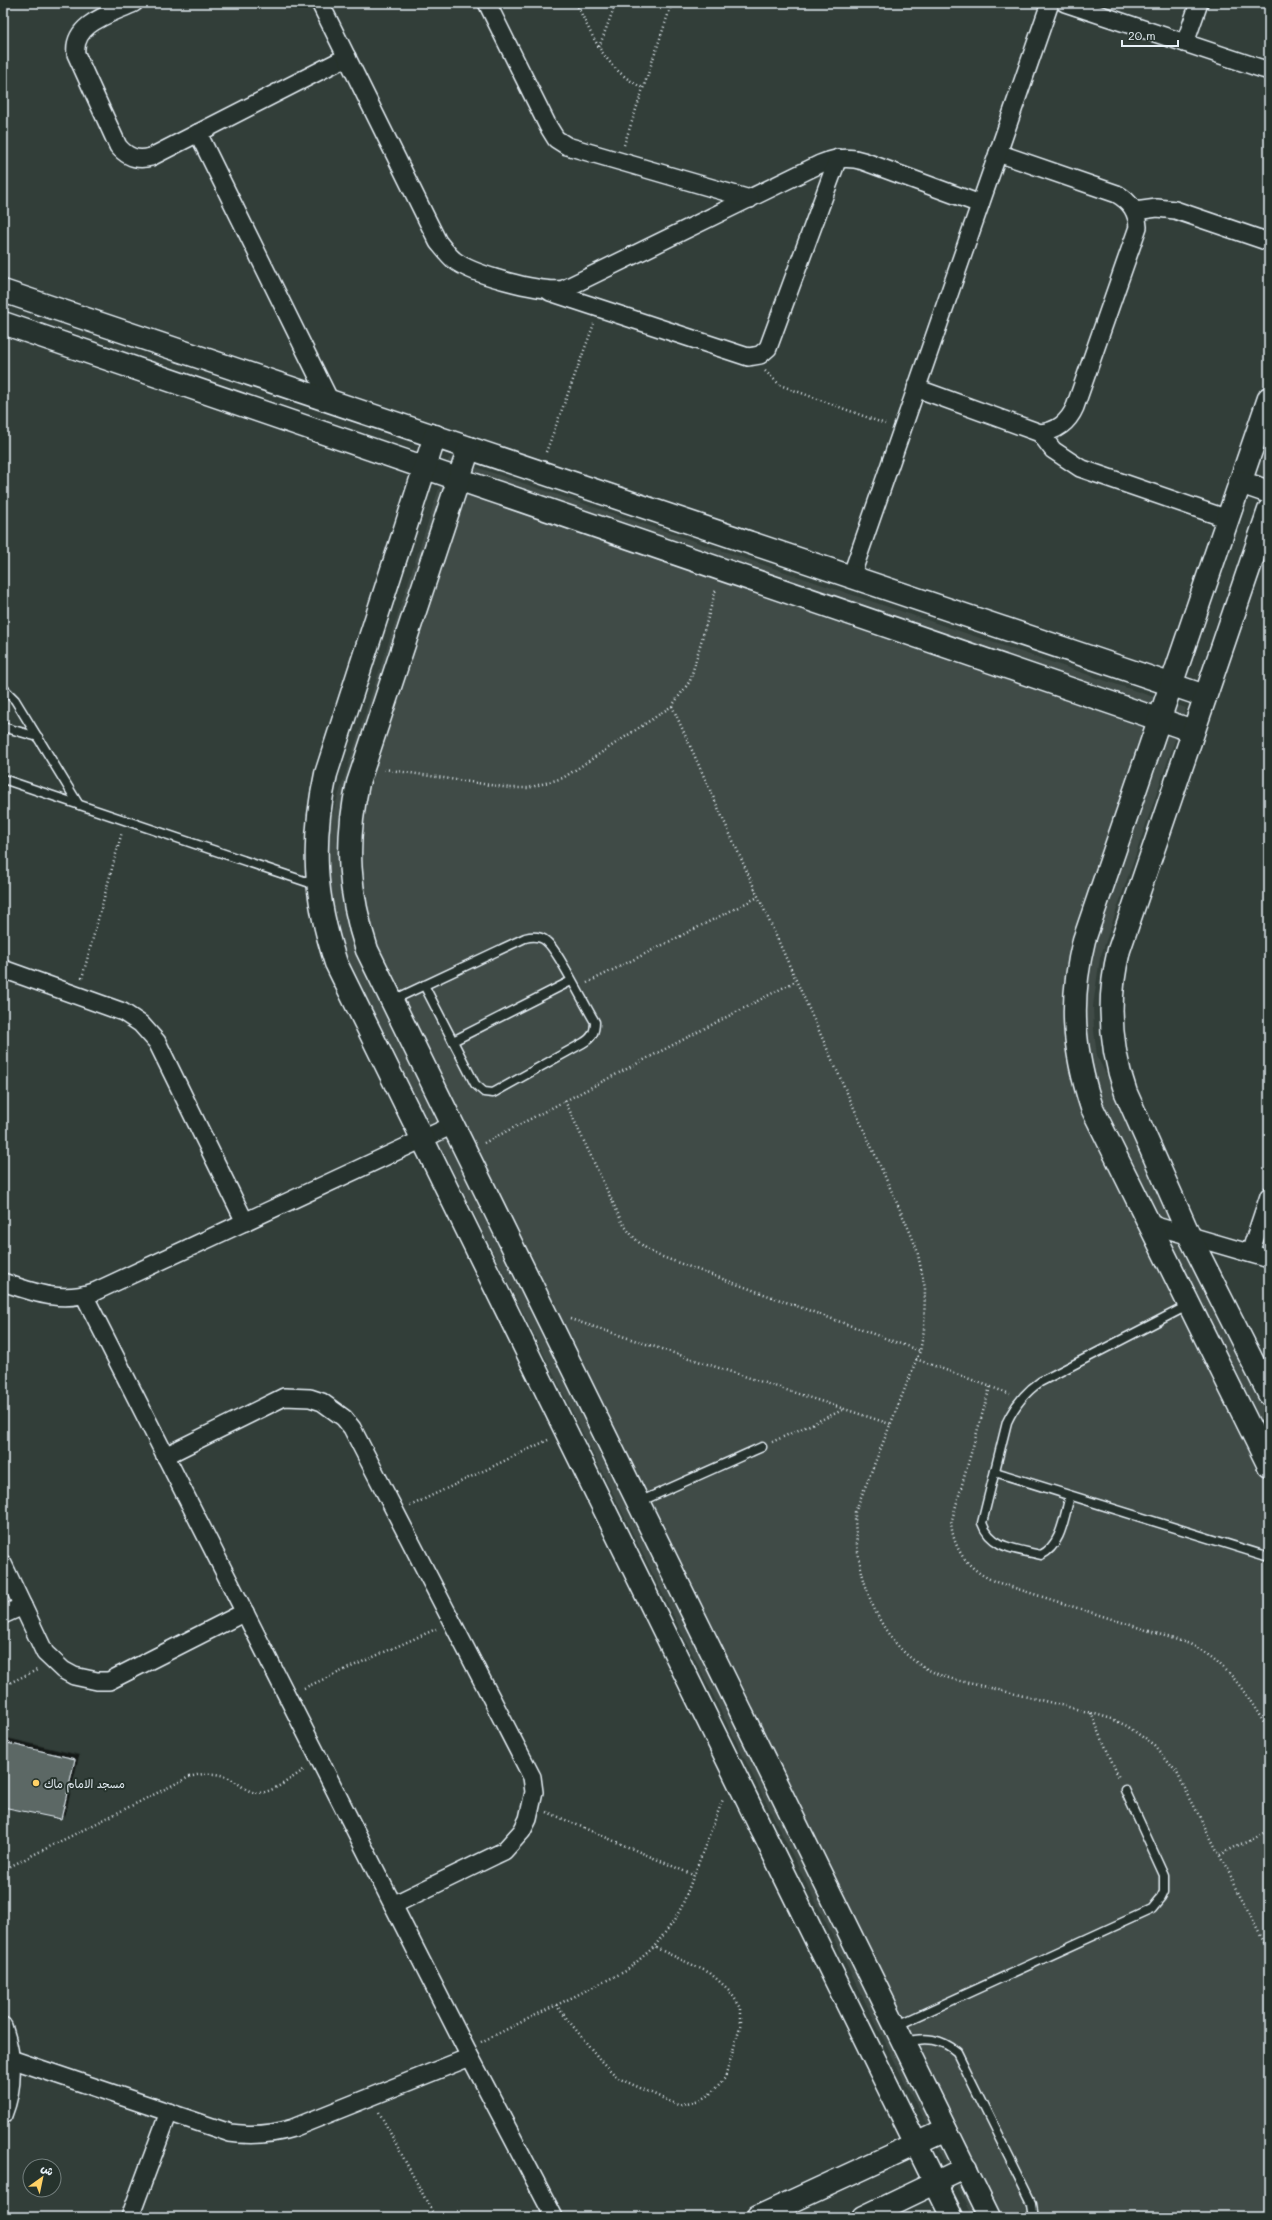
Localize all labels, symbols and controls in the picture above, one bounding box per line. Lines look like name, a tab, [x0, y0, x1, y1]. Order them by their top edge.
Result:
scale bar	[1122, 22, 1178, 48]
text: 20 m	[1128, 27, 1156, 43]
place label: مسجد الامام ماك	[44, 1776, 125, 1793]
marker: مسجد الامام ماك	[31, 1778, 41, 1788]
north arrow	[22, 2158, 62, 2198]
text: ش	[39, 2160, 57, 2179]

